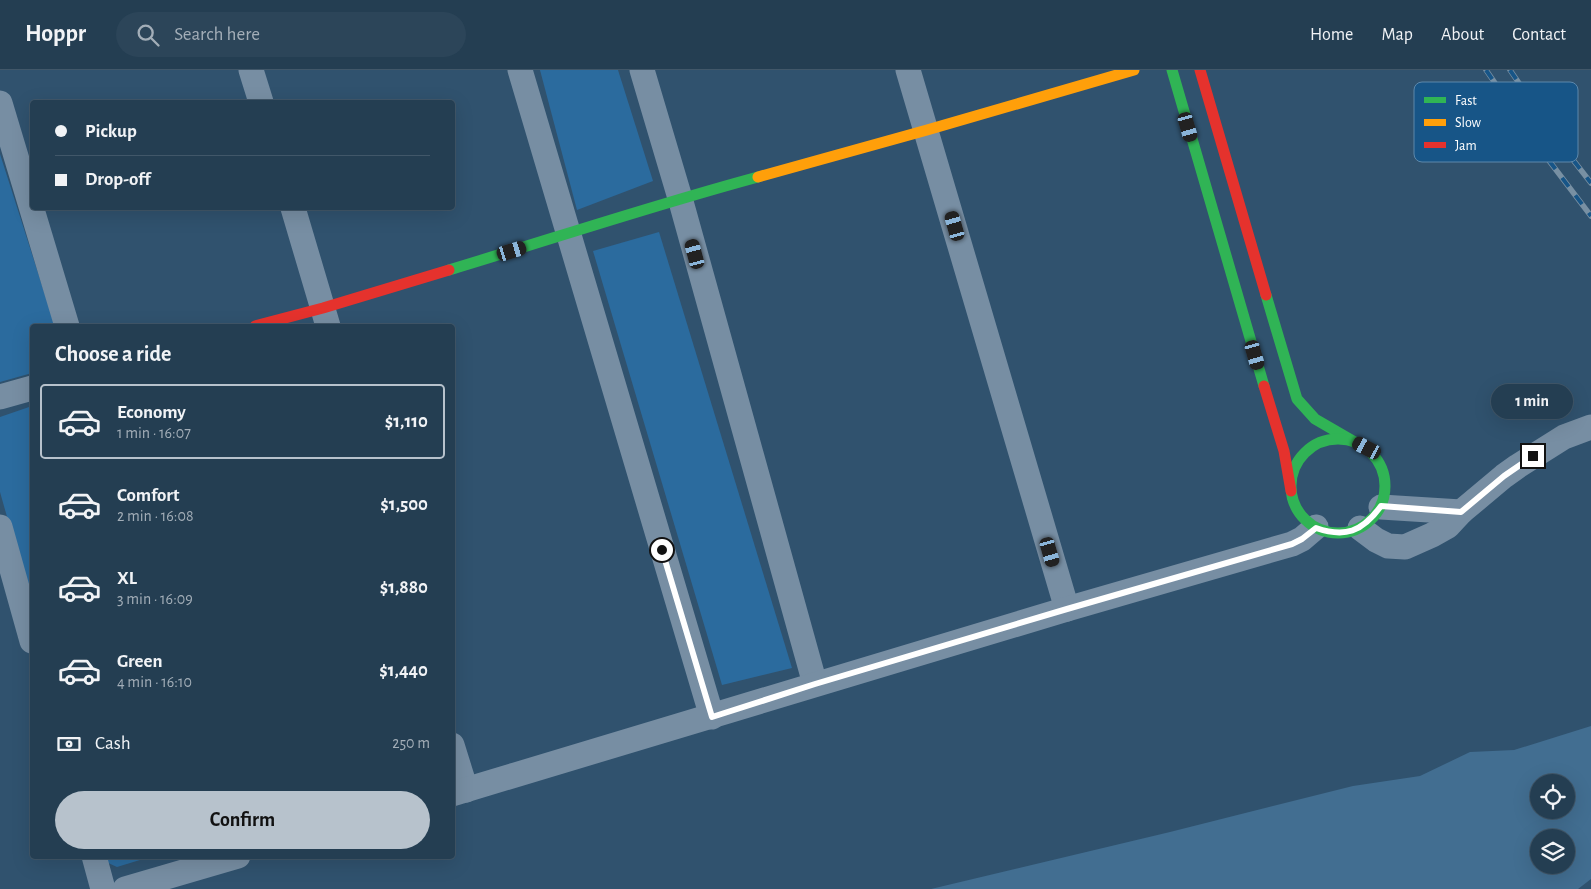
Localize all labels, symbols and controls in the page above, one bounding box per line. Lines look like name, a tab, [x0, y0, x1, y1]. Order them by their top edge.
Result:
search box	[116, 12, 466, 57]
icon: search	[134, 21, 162, 49]
text: Hoppr	[25, 22, 86, 46]
text: Search here	[174, 25, 260, 44]
text: Home	[1310, 26, 1353, 44]
text: Map	[1381, 26, 1413, 44]
text: About	[1441, 26, 1484, 44]
text: Contact	[1512, 26, 1566, 44]
legend	[1414, 82, 1578, 162]
text: Fast	[1455, 94, 1477, 108]
car	[1176, 111, 1199, 143]
text: Slow	[1455, 116, 1482, 130]
text: Pickup	[85, 122, 137, 141]
text: Jam	[1455, 139, 1477, 153]
text: Drop-off	[85, 170, 150, 189]
car	[943, 210, 966, 242]
car	[683, 238, 706, 270]
car	[495, 239, 528, 263]
car	[1243, 339, 1266, 371]
text: Choose a ride	[55, 343, 171, 365]
callout: 1 min	[1492, 384, 1574, 418]
text: 1 min	[1515, 393, 1549, 409]
icon: car	[57, 399, 102, 444]
text: Economy	[117, 403, 186, 422]
text: $1,110	[385, 412, 428, 431]
text: 1 min · 16:07	[117, 425, 191, 441]
car	[1350, 434, 1383, 462]
route end	[1522, 445, 1544, 467]
icon: car	[57, 482, 102, 527]
text: Comfort	[117, 486, 179, 505]
text: $1,500	[380, 495, 428, 514]
text: 2 min · 16:08	[117, 508, 194, 524]
car	[1038, 536, 1061, 568]
route start	[651, 539, 673, 561]
icon: car	[57, 565, 102, 610]
text: XL	[117, 569, 137, 588]
text: $1,880	[380, 578, 428, 597]
text: 3 min · 16:09	[117, 591, 193, 607]
icon: car	[57, 648, 102, 693]
text: Green	[117, 652, 163, 671]
text: $1,440	[379, 661, 428, 680]
text: 4 min · 16:10	[117, 674, 192, 690]
icon: cash	[55, 730, 83, 758]
text: Cash	[95, 734, 131, 753]
text: 250 m	[392, 735, 430, 751]
map controls	[1530, 774, 1575, 874]
button: locate	[1530, 774, 1575, 819]
button: Confirm	[55, 791, 430, 849]
button: layers	[1530, 829, 1575, 874]

